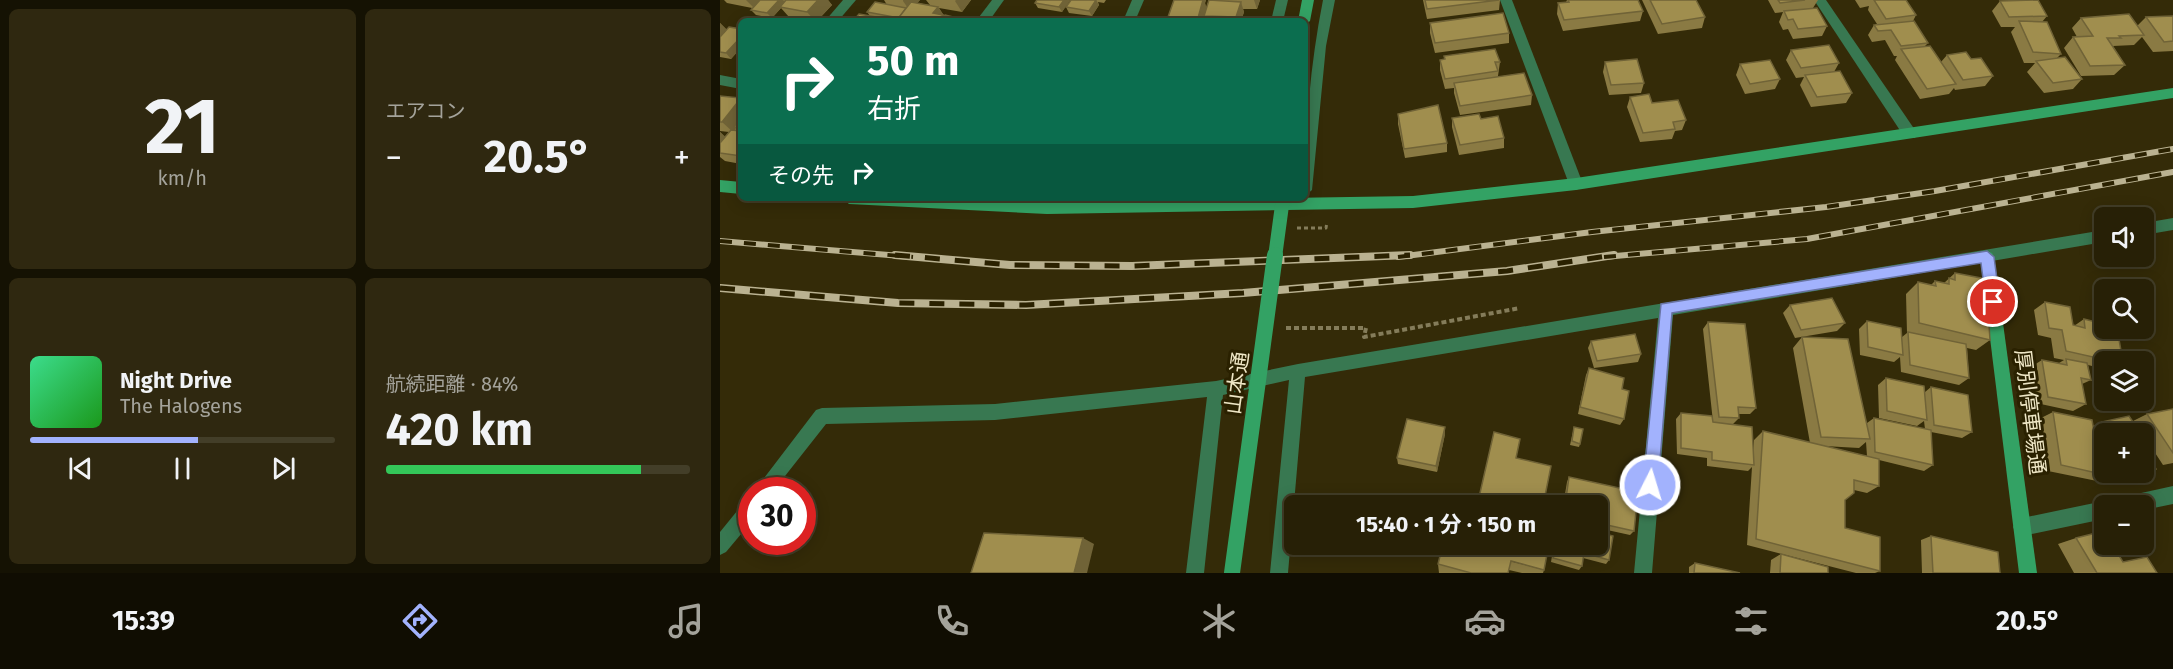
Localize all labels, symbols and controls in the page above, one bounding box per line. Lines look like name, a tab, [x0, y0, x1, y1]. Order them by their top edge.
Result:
text: 50 m	[867, 36, 960, 86]
icon: right	[768, 42, 846, 120]
text: 21	[145, 80, 220, 174]
text: 右折	[867, 93, 921, 125]
text: エアコン	[386, 99, 466, 123]
text: 20.5°	[484, 130, 592, 184]
text: −	[386, 138, 402, 178]
text: +	[674, 138, 690, 178]
icon: right	[846, 156, 879, 189]
text: その先	[768, 162, 834, 189]
text: km/h	[158, 166, 207, 190]
map controls	[2094, 207, 2154, 555]
button: sound	[2094, 207, 2154, 267]
pin	[1967, 276, 2018, 327]
button: search	[2094, 279, 2154, 339]
icon: arrive	[1976, 285, 2009, 318]
street label: 厚別停車場通	[2009, 348, 2051, 476]
street label: 山本通	[1220, 350, 1254, 416]
button: layers	[2094, 351, 2154, 411]
text: Night Drive	[120, 367, 232, 394]
text: 航続距離 · 84%	[386, 372, 518, 396]
text: The Halogens	[120, 394, 242, 418]
text: 420 km	[386, 403, 533, 457]
button: +	[2094, 423, 2154, 483]
icon: previous	[64, 452, 97, 485]
icon: pause	[166, 452, 199, 485]
icon: next	[267, 452, 300, 485]
position arrow	[1618, 453, 1682, 517]
speed limit sign: 30	[738, 477, 816, 555]
button: −	[2094, 495, 2154, 555]
text: 15:40 · 1 分 · 150 m	[1356, 511, 1536, 538]
icon: directions	[399, 600, 441, 642]
icon: music	[665, 600, 707, 642]
icon: phone	[931, 600, 973, 642]
icon: climate	[1198, 600, 1240, 642]
icon: car	[1464, 600, 1506, 642]
icon: filters	[1730, 600, 1772, 642]
text: 15:39	[112, 605, 175, 637]
text: 20.5°	[1996, 605, 2061, 637]

